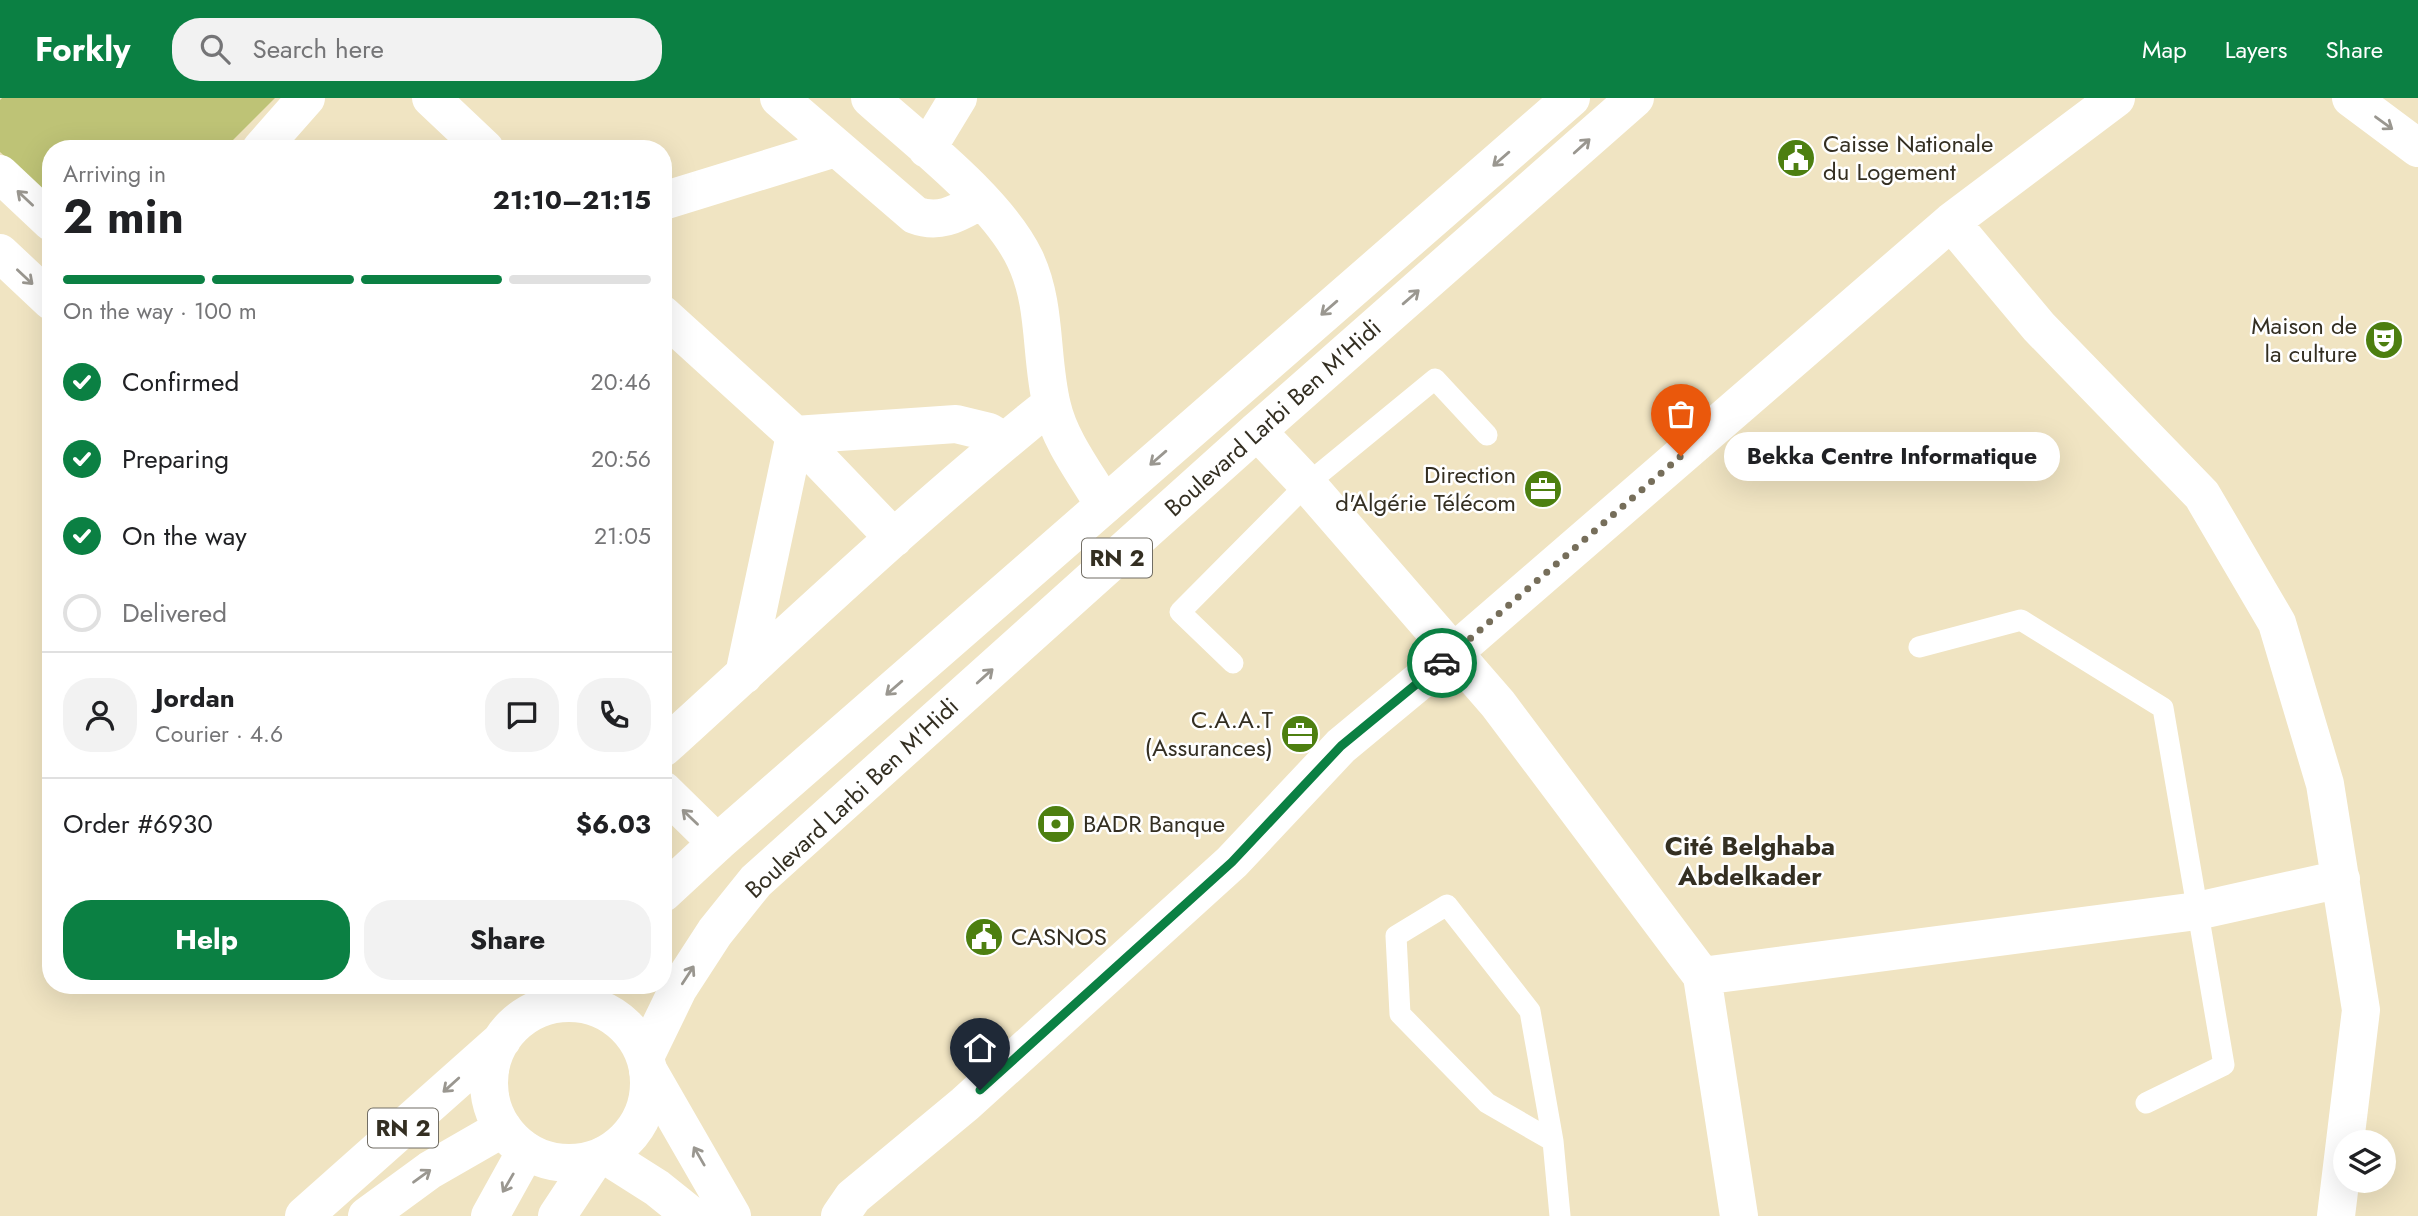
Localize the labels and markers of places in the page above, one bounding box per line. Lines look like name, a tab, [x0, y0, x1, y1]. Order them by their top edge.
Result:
place label: Caisse Nationale du Logement	[1823, 126, 1993, 189]
public building icon: Caisse Nationale du Logement	[1775, 137, 1817, 179]
place label: Maison de la culture	[2251, 308, 2357, 371]
theatre icon: Maison de la culture	[2363, 319, 2405, 361]
pin	[1651, 384, 1711, 456]
callout: Bekka Centre Informatique	[1723, 432, 2059, 480]
place label: Direction d'Algérie Télécom	[1335, 457, 1516, 520]
office icon: Direction d'Algérie Télécom	[1522, 468, 1564, 510]
place label: C.A.A.T (Assurances)	[1144, 702, 1273, 765]
office icon: C.A.A.T (Assurances)	[1279, 713, 1321, 755]
bank icon: BADR Banque	[1035, 803, 1077, 845]
place label: BADR Banque	[1083, 806, 1225, 841]
public building icon: CASNOS	[963, 916, 1005, 958]
place label: CASNOS	[1011, 919, 1107, 954]
pin	[950, 1018, 1010, 1090]

